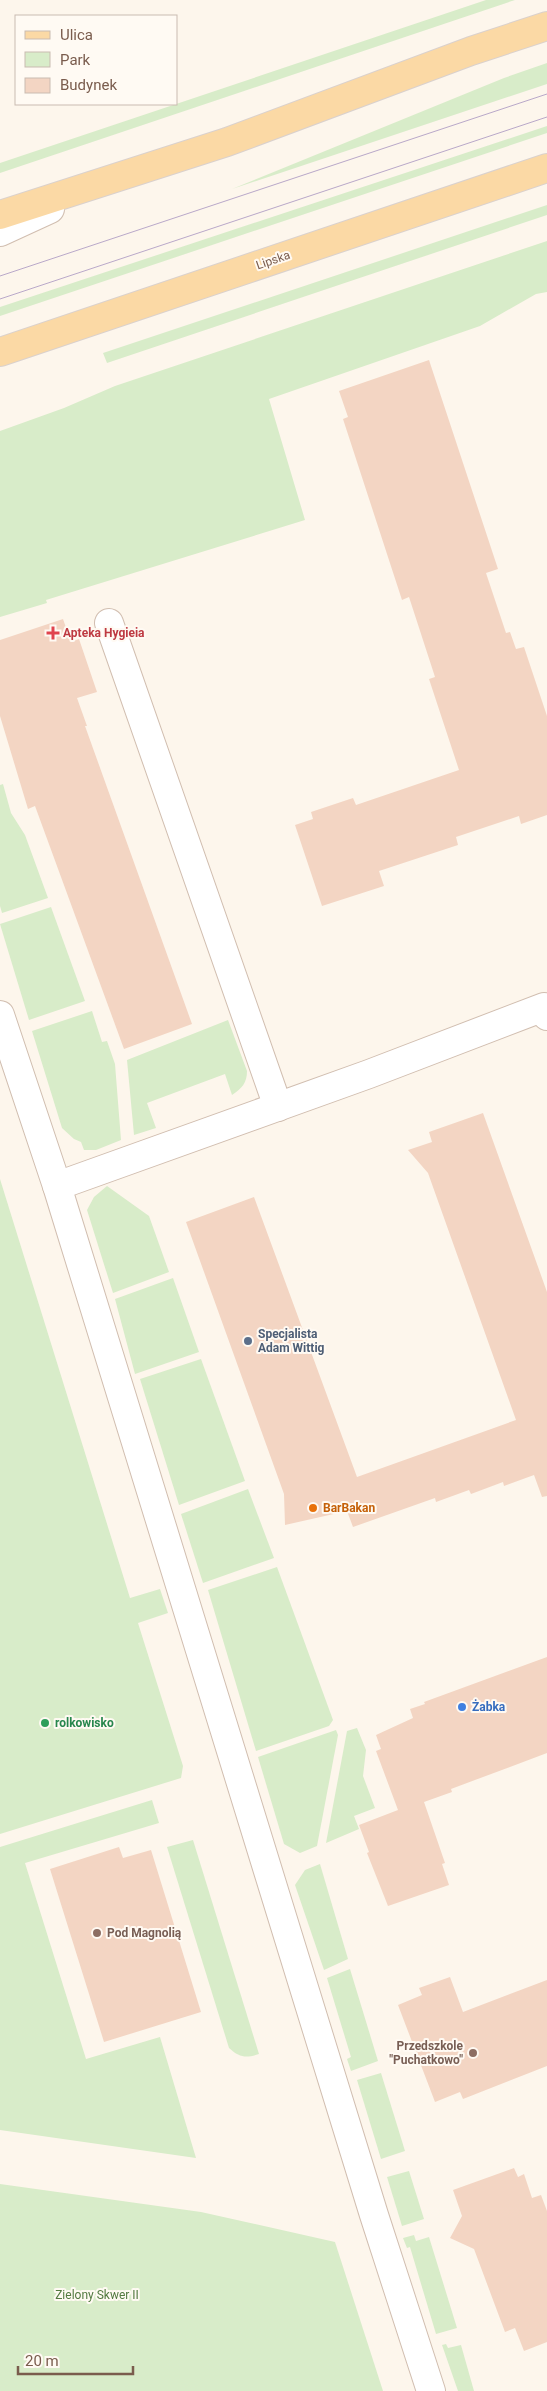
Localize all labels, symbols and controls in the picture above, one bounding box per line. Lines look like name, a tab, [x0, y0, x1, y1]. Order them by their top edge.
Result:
legend	[15, 15, 178, 105]
text: Ulica	[60, 26, 93, 44]
text: Park	[60, 51, 91, 69]
text: Budynek	[60, 76, 117, 94]
street label: Lipska	[254, 248, 292, 272]
place label: Apteka Hygieia	[63, 626, 145, 640]
marker: Apteka Hygieia	[47, 627, 59, 639]
place label: Specjalista Adam Wittig	[258, 1327, 325, 1355]
marker: Specjalista Adam Wittig	[242, 1335, 254, 1347]
place label: BarBakan	[323, 1501, 375, 1515]
marker: BarBakan	[307, 1502, 319, 1514]
place label: Żabka	[472, 1699, 506, 1714]
marker: Żabka	[456, 1701, 468, 1713]
place label: rolkowisko	[55, 1716, 114, 1730]
marker: rolkowisko	[39, 1717, 51, 1729]
place label: Pod Magnolią	[107, 1926, 182, 1940]
marker: Pod Magnolią	[91, 1927, 103, 1939]
place label: Przedszkole "Puchatkowo"	[389, 2039, 464, 2067]
marker: Przedszkole "Puchatkowo"	[467, 2047, 479, 2059]
park label: Zielony Skwer II	[55, 2288, 139, 2302]
scale bar	[18, 2344, 132, 2376]
text: 20 m	[25, 2352, 59, 2370]

